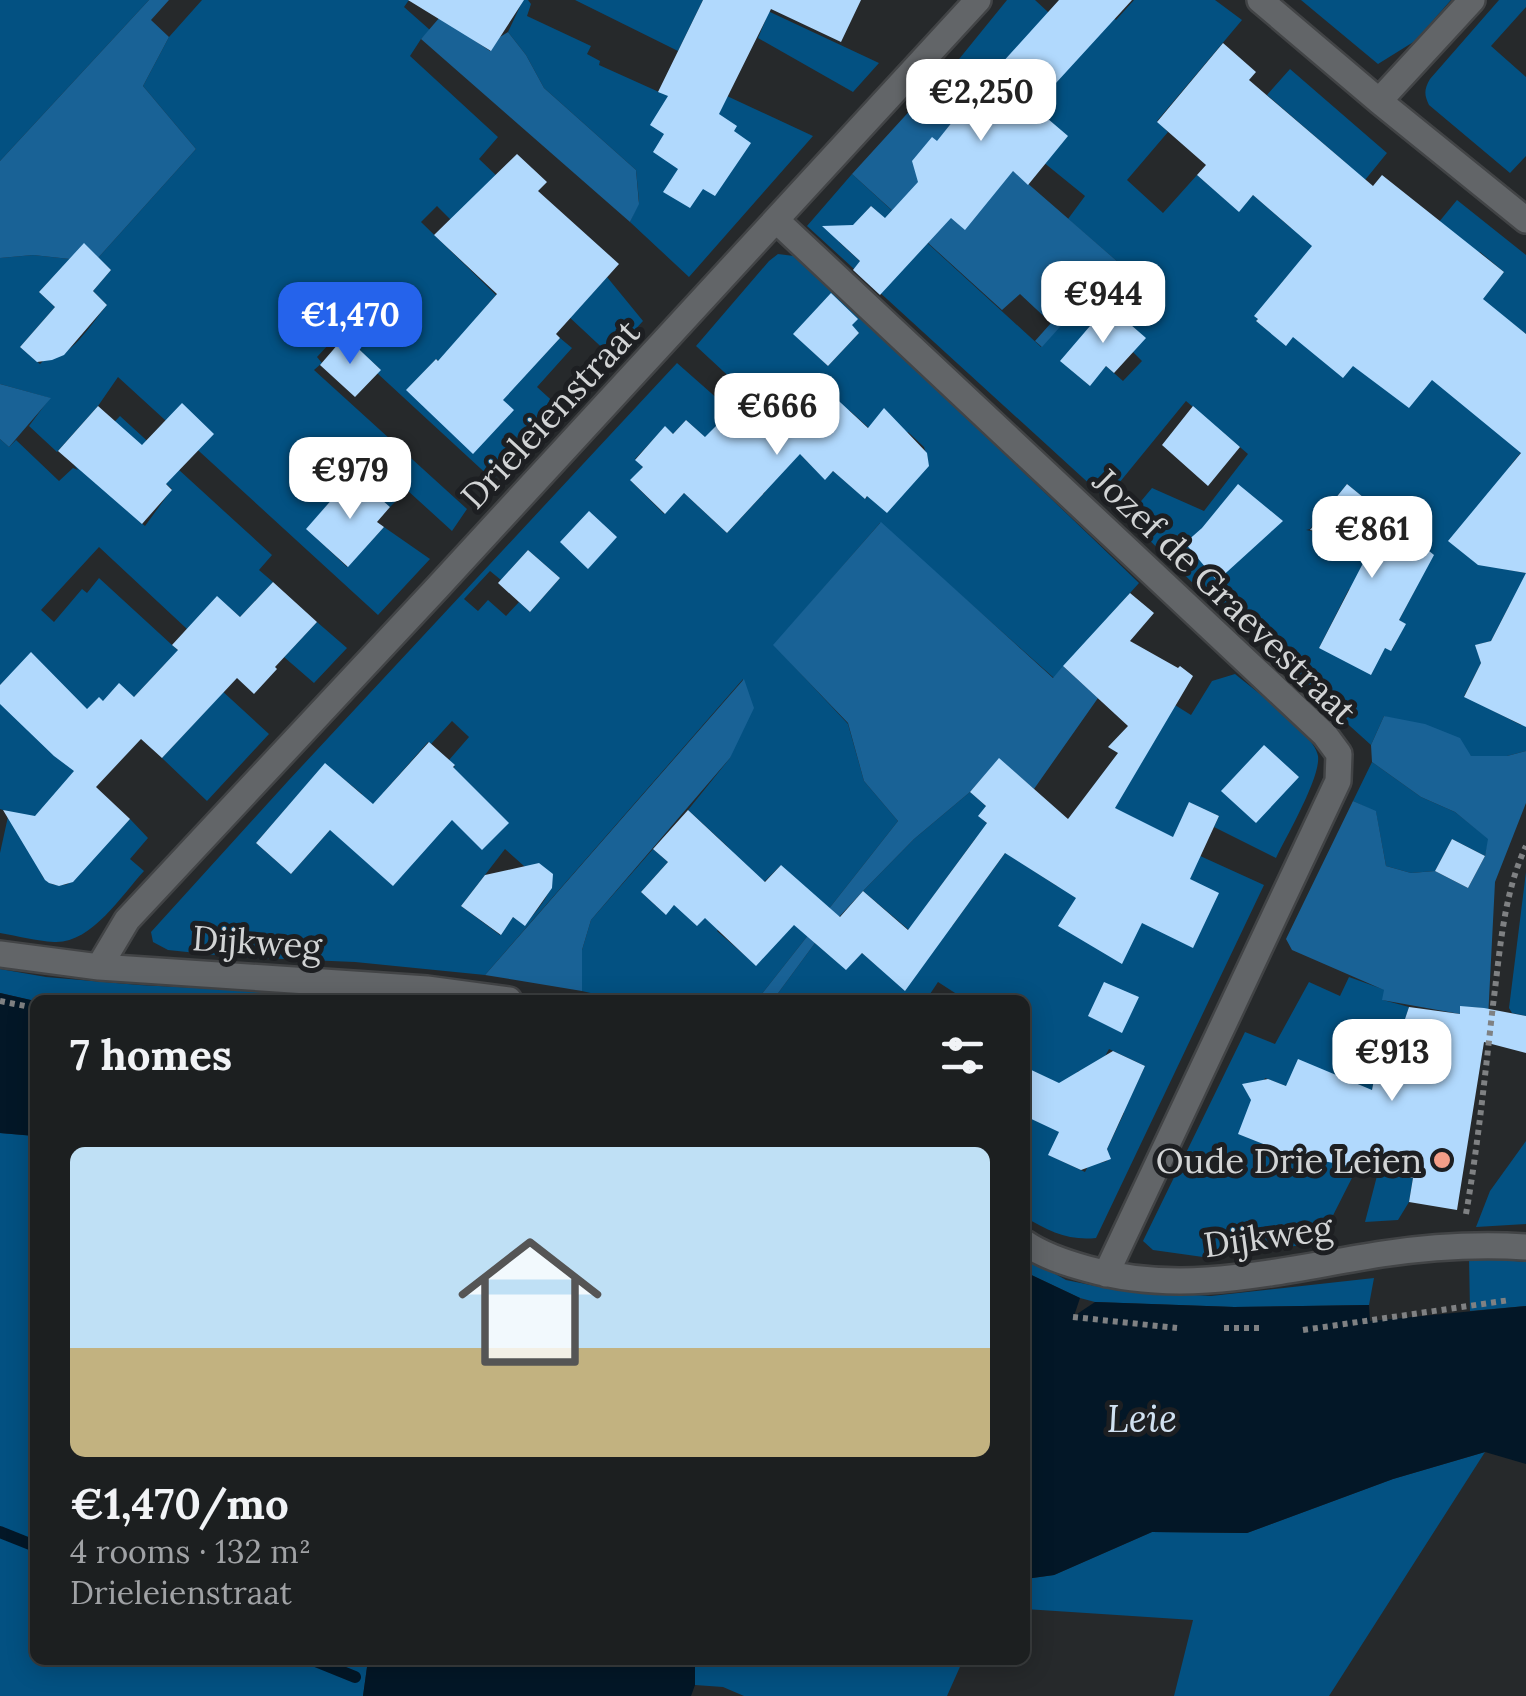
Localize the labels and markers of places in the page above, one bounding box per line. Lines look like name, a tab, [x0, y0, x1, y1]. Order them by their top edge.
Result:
pin: €2,250	[900, 59, 1062, 144]
pin: €944	[1044, 261, 1162, 346]
pin: €1,470	[269, 282, 431, 367]
pin: €666	[718, 373, 836, 458]
pin: €979	[291, 437, 409, 522]
pin: €861	[1313, 496, 1431, 581]
pin: €913	[1333, 1019, 1451, 1104]
place label: Oude Drie Leien	[1156, 1138, 1422, 1183]
marker: Oude Drie Leien	[1431, 1149, 1453, 1171]

